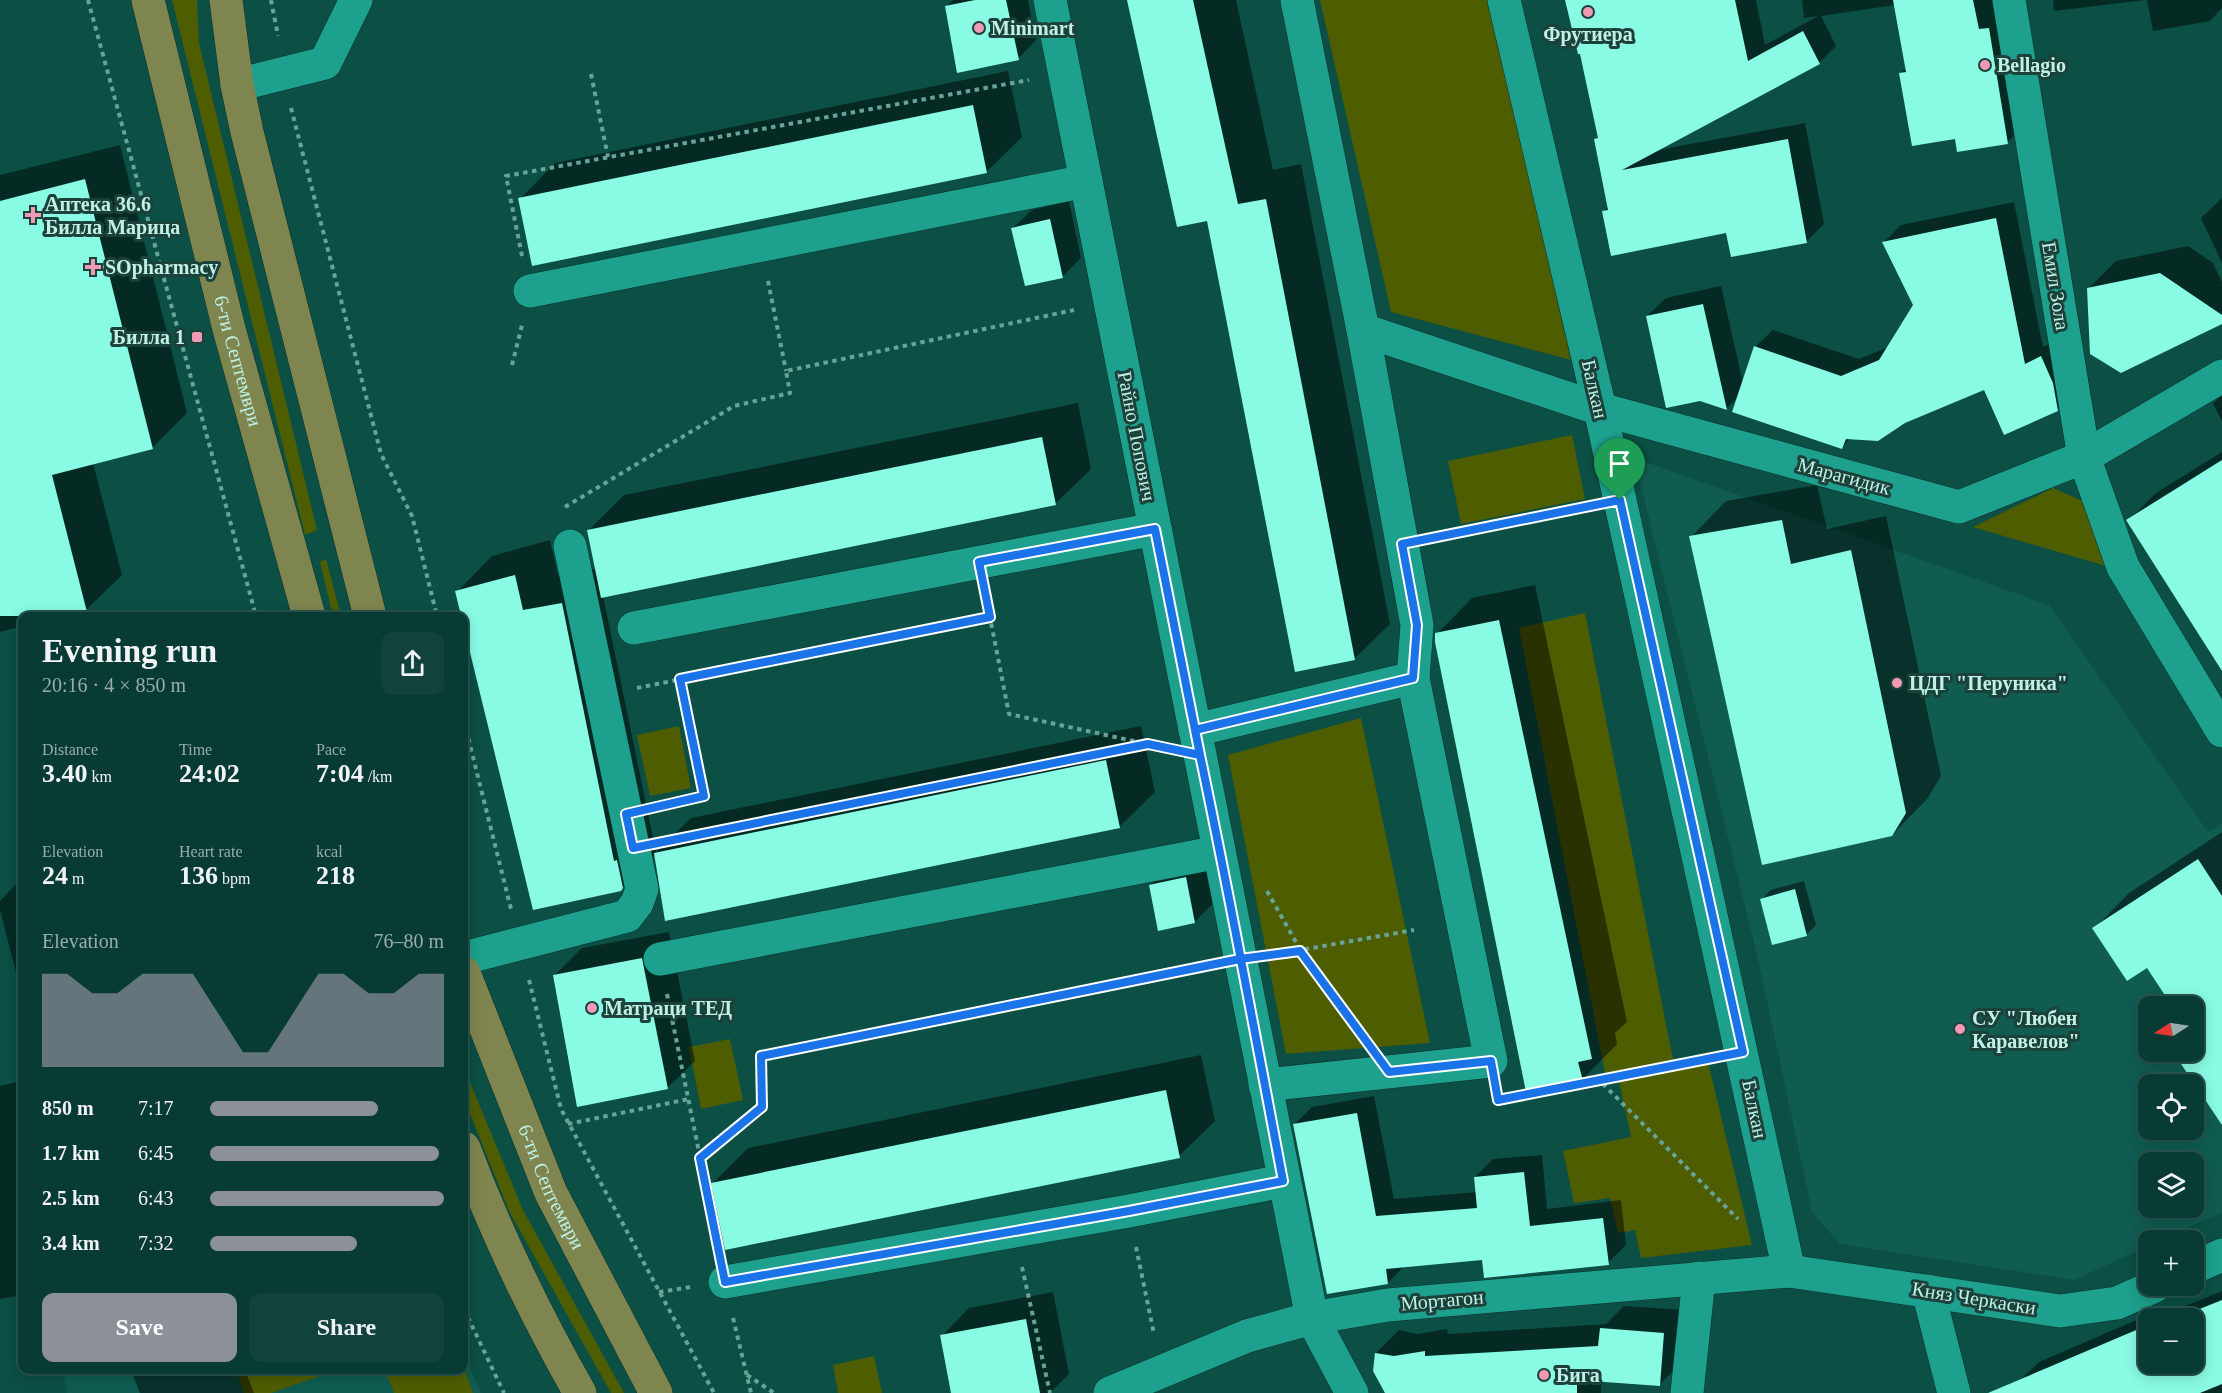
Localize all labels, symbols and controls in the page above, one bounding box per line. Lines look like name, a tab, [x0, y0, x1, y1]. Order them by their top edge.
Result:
marker: Фрутиера	[1581, 5, 1595, 19]
place label: Minimart	[991, 17, 1075, 39]
marker: Minimart	[972, 21, 986, 35]
place label: Фрутиера	[1543, 23, 1633, 46]
place label: Bellagio	[1997, 54, 2066, 77]
marker: Bellagio	[1978, 58, 1992, 72]
place label: Аптека 36.6 Билла Марица	[45, 193, 180, 239]
marker: Аптека 36.6 Билла Марица	[26, 208, 40, 222]
street label: Емил Зола	[2038, 240, 2074, 332]
place label: SOpharmacy	[105, 256, 218, 279]
marker: SOpharmacy	[86, 260, 100, 274]
street label: 6-ти Септември	[210, 293, 267, 429]
place label: Билла 1	[113, 326, 185, 348]
marker: Билла 1	[190, 330, 204, 344]
street label: Балкан	[1578, 358, 1612, 421]
street label: Райно Попович	[1114, 369, 1160, 503]
pin	[1594, 438, 1645, 500]
icon: arrive	[1603, 447, 1636, 480]
street label: Марагидик	[1795, 453, 1893, 500]
button: share	[381, 632, 444, 695]
text: Evening run	[42, 633, 217, 669]
place label: ЦДГ "Перуника"	[1909, 672, 2068, 695]
text: 20:16 · 4 × 850 m	[42, 674, 186, 696]
marker: ЦДГ "Перуника"	[1890, 676, 1904, 690]
text: Distance	[42, 741, 98, 758]
text: Time	[179, 741, 212, 758]
text: Pace	[316, 741, 346, 758]
text: 3.40	[42, 759, 88, 788]
text: 24:02	[179, 759, 240, 788]
text: 7:04	[316, 759, 364, 788]
text: km	[88, 768, 112, 785]
text: /km	[364, 768, 393, 785]
text: Elevation	[42, 843, 103, 860]
text: Heart rate	[179, 843, 243, 860]
text: kcal	[316, 843, 343, 860]
text: 24	[42, 861, 68, 890]
text: 136	[179, 861, 218, 890]
text: 218	[316, 861, 355, 890]
text: m	[68, 870, 84, 887]
text: bpm	[218, 870, 250, 887]
text: Elevation	[42, 930, 119, 952]
text: 76–80 m	[373, 930, 444, 952]
north arrow	[2138, 996, 2204, 1062]
map controls	[2138, 996, 2204, 1374]
place label: Матраци ТЕД	[604, 997, 732, 1020]
marker: Матраци ТЕД	[585, 1001, 599, 1015]
place label: СУ "Любен Каравелов"	[1972, 1007, 2080, 1053]
marker: СУ "Любен Каравелов"	[1953, 1022, 1967, 1036]
button: locate	[2138, 1074, 2204, 1140]
street label: Балкан	[1738, 1078, 1772, 1141]
text: 850 m	[42, 1097, 94, 1119]
text: 7:17	[138, 1097, 174, 1119]
street label: 6-ти Септември	[514, 1121, 590, 1253]
text: 1.7 km	[42, 1142, 100, 1164]
text: 6:45	[138, 1142, 174, 1164]
button: layers	[2138, 1152, 2204, 1218]
text: 2.5 km	[42, 1187, 100, 1209]
text: 6:43	[138, 1187, 174, 1209]
button: +	[2138, 1230, 2204, 1296]
text: 3.4 km	[42, 1232, 100, 1254]
text: 7:32	[138, 1232, 174, 1254]
street label: Княз Черкаски	[1910, 1277, 2038, 1320]
street label: Мортагон	[1400, 1285, 1485, 1316]
button: Save	[42, 1293, 237, 1362]
button: Share	[249, 1293, 444, 1362]
button: −	[2138, 1308, 2204, 1374]
place label: Бига	[1556, 1364, 1600, 1386]
marker: Бига	[1537, 1368, 1551, 1382]

